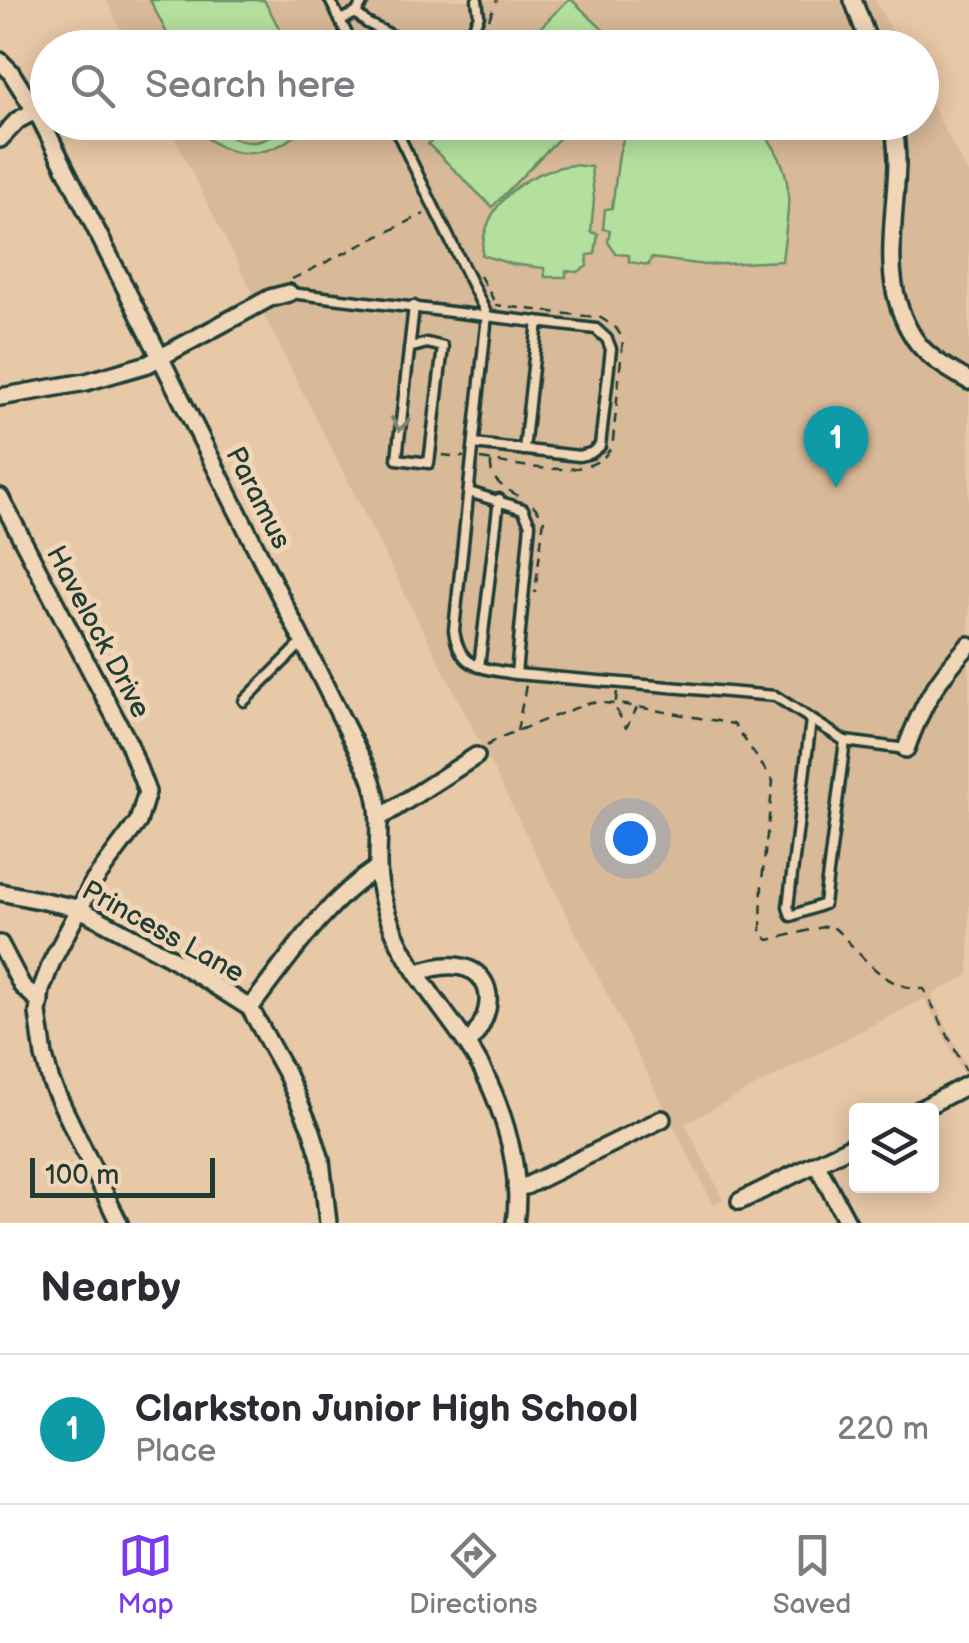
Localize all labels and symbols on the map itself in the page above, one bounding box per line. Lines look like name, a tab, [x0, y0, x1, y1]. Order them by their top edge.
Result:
pin: 1	[804, 406, 868, 488]
one-way arrow	[390, 416, 411, 432]
street label: Paramus	[218, 441, 298, 555]
street label: Havelock Drive	[39, 540, 157, 724]
your location	[605, 813, 656, 864]
street label: Princess Lane	[76, 874, 250, 990]
scale bar	[30, 1153, 215, 1198]

